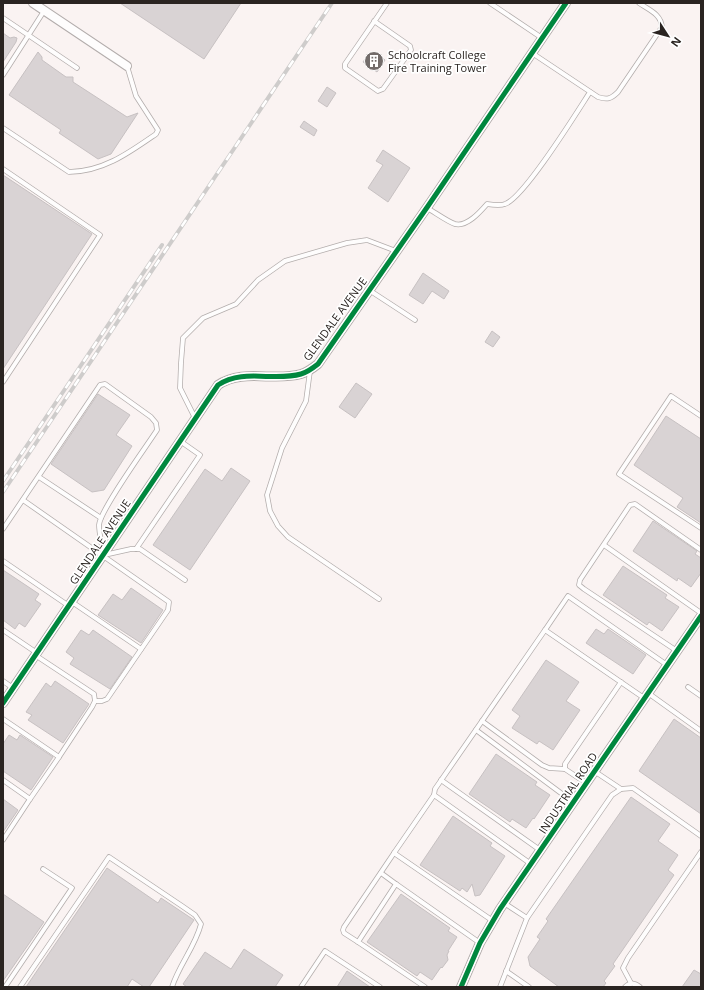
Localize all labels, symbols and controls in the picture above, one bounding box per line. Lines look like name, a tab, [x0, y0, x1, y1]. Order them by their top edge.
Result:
north arrow	[648, 16, 688, 56]
text: N	[668, 34, 685, 50]
place label: Schoolcraft College Fire Training Tower	[388, 47, 487, 75]
building icon: Schoolcraft College Fire Training Tower	[363, 50, 385, 72]
street label: GLENDALE AVENUE	[299, 274, 370, 363]
street label: GLENDALE AVENUE	[65, 496, 134, 587]
street label: INDUSTRIAL ROAD	[535, 749, 600, 836]

